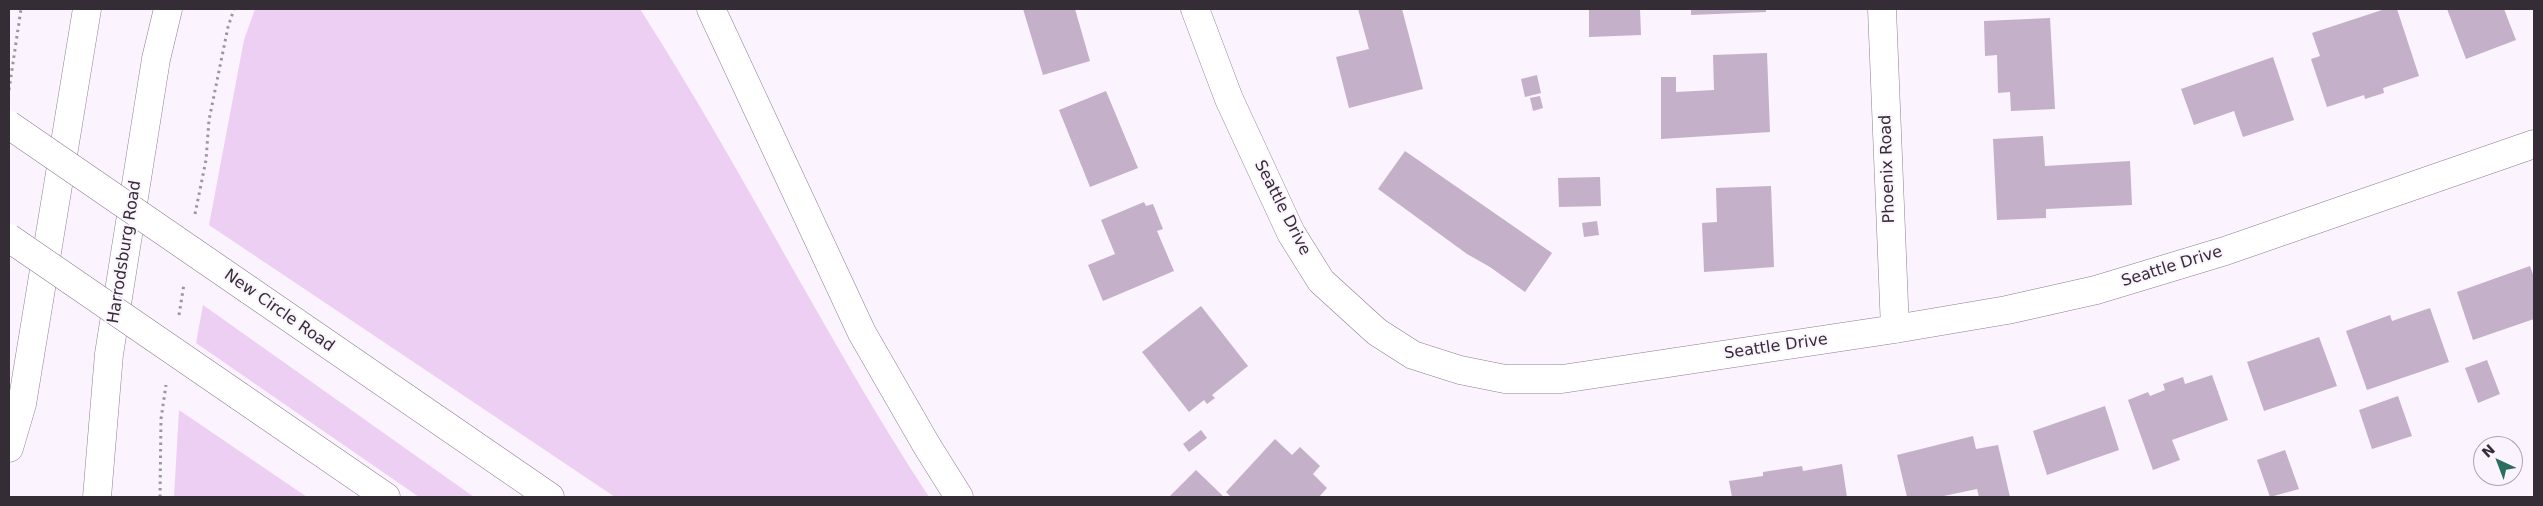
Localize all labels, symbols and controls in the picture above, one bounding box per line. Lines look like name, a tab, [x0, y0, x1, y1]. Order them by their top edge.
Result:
street label: Phoenix Road	[1877, 114, 1899, 224]
street label: Seattle Drive	[1250, 157, 1314, 259]
street label: Harrodsburg Road	[104, 179, 146, 325]
street label: Seattle Drive	[2119, 243, 2225, 291]
street label: New Circle Road	[220, 266, 338, 356]
street label: Seattle Drive	[1723, 330, 1829, 364]
north arrow	[2473, 436, 2523, 486]
text: N	[2479, 441, 2498, 461]

